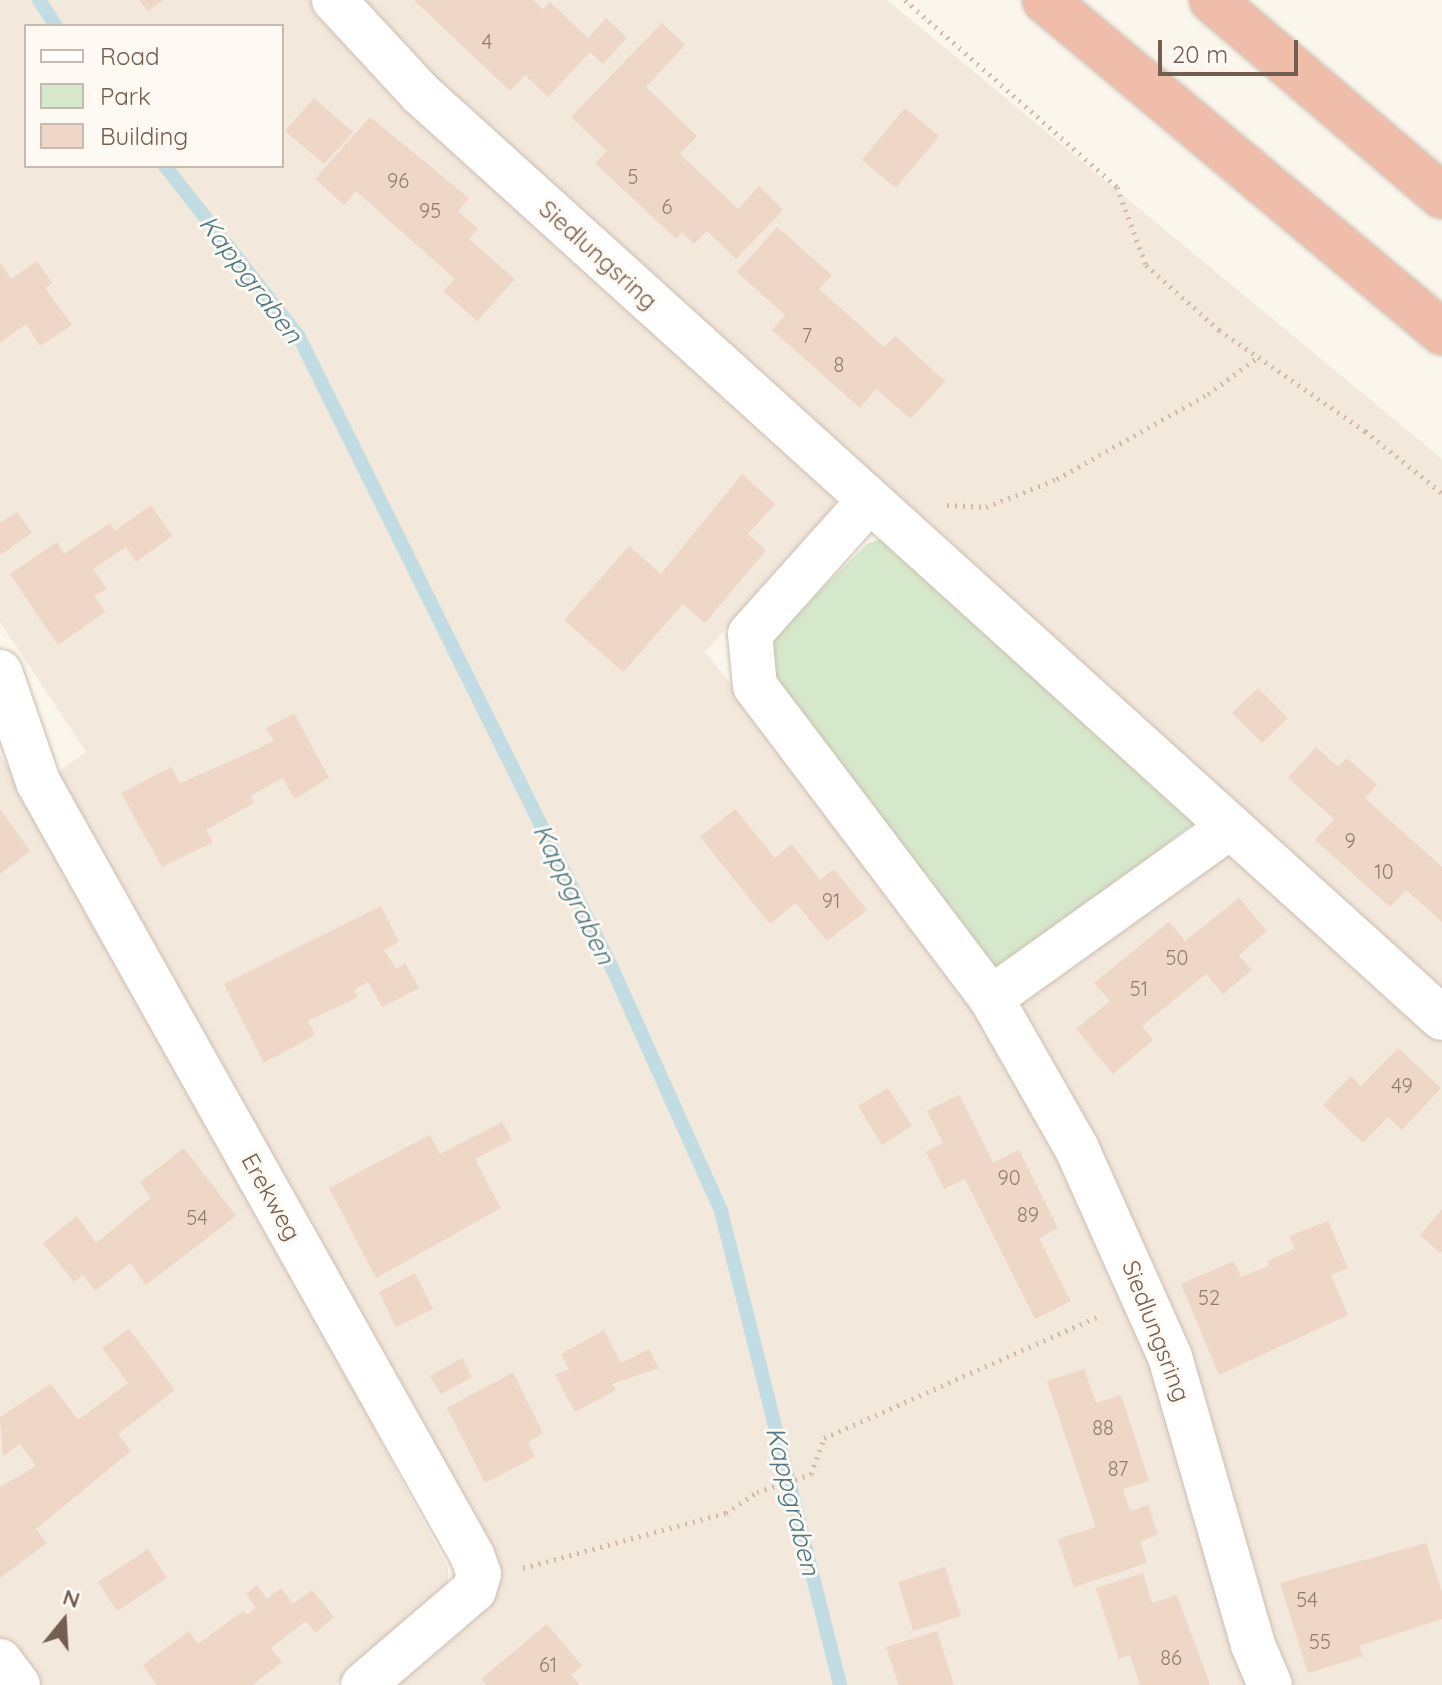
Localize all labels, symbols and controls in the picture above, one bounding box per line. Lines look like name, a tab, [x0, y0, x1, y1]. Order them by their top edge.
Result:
legend	[24, 24, 284, 168]
scale bar	[1162, 24, 1302, 74]
house number: 4	[482, 29, 492, 53]
text: 20 m	[1172, 39, 1228, 69]
text: Road	[100, 41, 160, 71]
text: Park	[100, 81, 151, 111]
text: Building	[100, 121, 188, 151]
house number: 5	[628, 164, 638, 188]
house number: 96	[387, 168, 409, 192]
street label: Siedlungsring	[533, 194, 663, 316]
house number: 6	[662, 194, 672, 218]
house number: 95	[419, 198, 441, 222]
water label: Kappgraben	[193, 209, 309, 349]
house number: 7	[802, 323, 812, 347]
house number: 8	[834, 352, 844, 376]
water label: Kappgraben	[527, 819, 621, 969]
house number: 9	[1344, 828, 1356, 852]
house number: 10	[1374, 859, 1394, 883]
house number: 91	[822, 888, 840, 912]
house number: 50	[1166, 945, 1188, 969]
house number: 51	[1130, 976, 1148, 1000]
house number: 49	[1391, 1073, 1413, 1097]
street label: Erekweg	[235, 1148, 307, 1246]
house number: 90	[997, 1165, 1021, 1189]
house number: 89	[1017, 1202, 1039, 1226]
house number: 54	[186, 1205, 208, 1229]
street label: Siedlungsring	[1116, 1256, 1196, 1406]
house number: 52	[1198, 1285, 1220, 1309]
house number: 88	[1092, 1415, 1114, 1439]
water label: Kappgraben	[759, 1423, 827, 1579]
house number: 87	[1108, 1456, 1128, 1480]
north arrow	[24, 1581, 104, 1661]
text: N	[59, 1582, 83, 1614]
house number: 54	[1296, 1587, 1318, 1611]
house number: 55	[1309, 1629, 1331, 1653]
house number: 86	[1160, 1645, 1182, 1669]
house number: 61	[539, 1652, 557, 1676]

